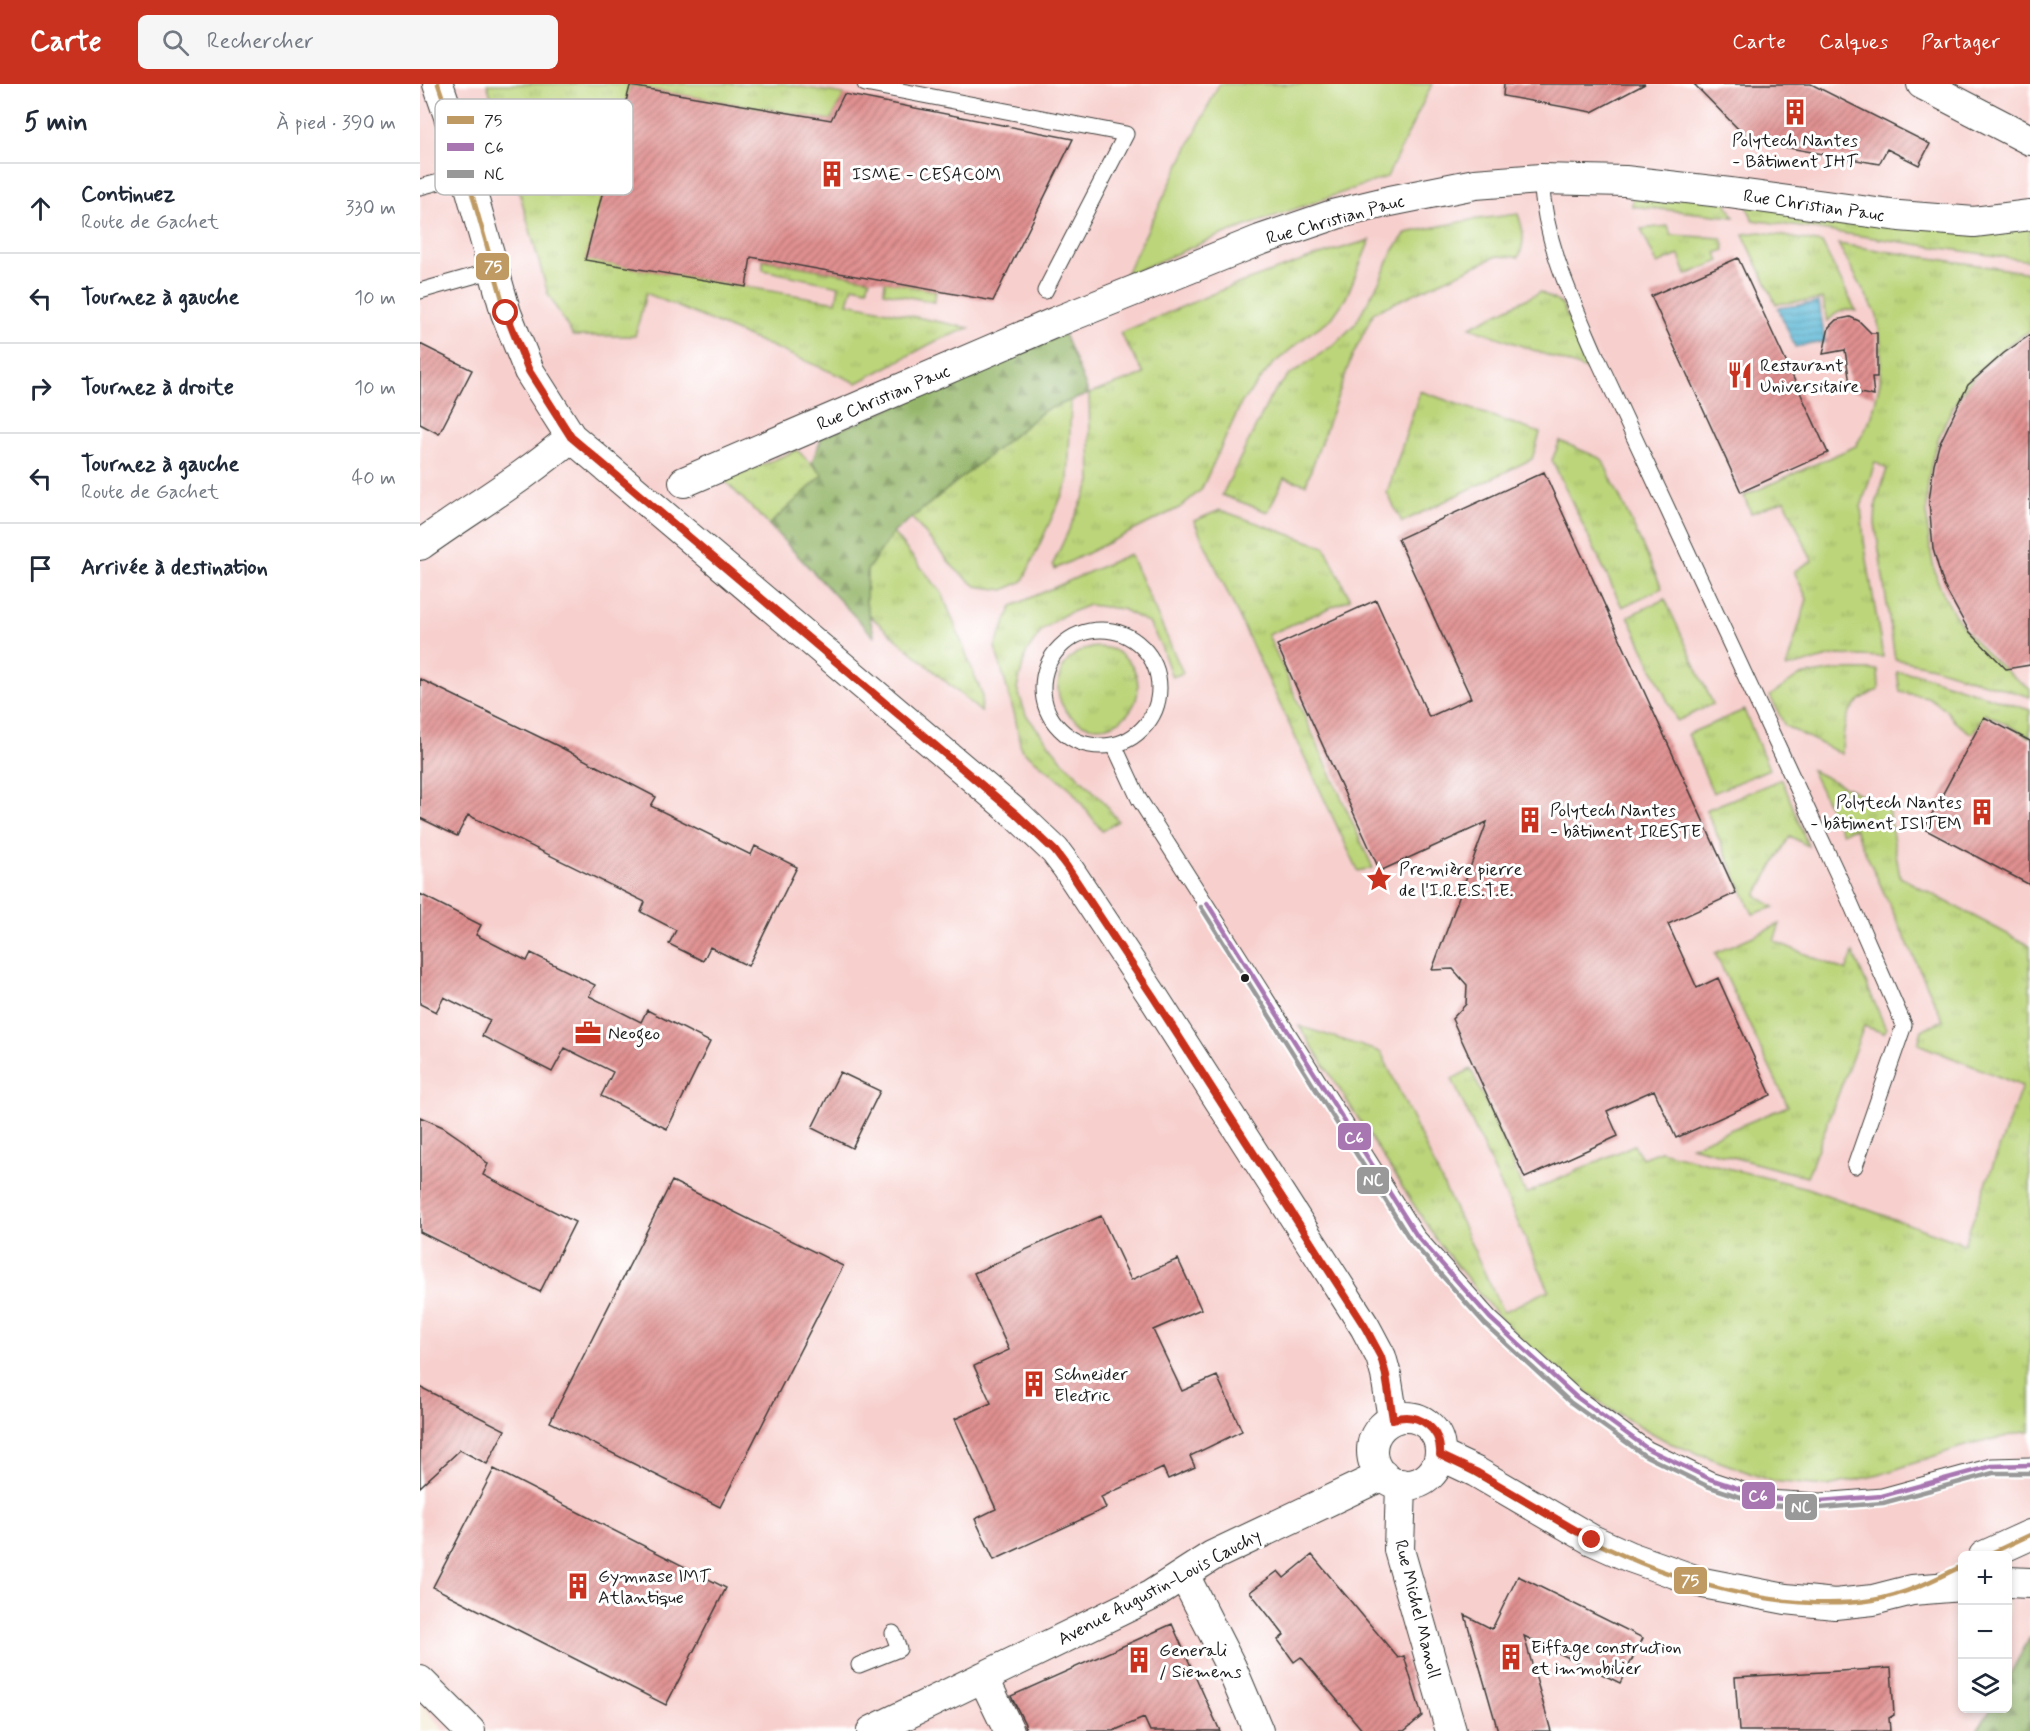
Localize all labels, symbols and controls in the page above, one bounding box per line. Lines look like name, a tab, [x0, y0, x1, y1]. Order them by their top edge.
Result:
search box	[138, 15, 558, 69]
text: Carte	[30, 24, 102, 61]
icon: search	[159, 26, 192, 59]
text: Rechercher	[207, 28, 314, 56]
text: Carte	[1732, 28, 1786, 56]
text: Calques	[1819, 28, 1888, 56]
text: Partager	[1921, 28, 2000, 56]
building icon: Polytech Nantes - Bâtiment IHT	[1780, 97, 1810, 127]
legend	[435, 99, 633, 195]
text: 5 min	[24, 106, 88, 140]
text: À pied · 390 m	[276, 110, 396, 137]
text: 75	[484, 111, 502, 132]
place label: Polytech Nantes - Bâtiment IHT	[1732, 129, 1858, 174]
text: C6	[484, 138, 504, 159]
building icon: ISME - CESACOM	[817, 159, 847, 189]
place label: ISME - CESACOM	[852, 163, 1001, 187]
text: NC	[484, 165, 504, 186]
text: Continuez	[81, 181, 175, 209]
street label: Rue Christian Pauc	[1742, 184, 1886, 228]
street label: Rue Christian Pauc	[1264, 189, 1407, 251]
icon: ahead	[24, 192, 57, 225]
text: 330 m	[345, 195, 396, 222]
text: Route de Gachet	[81, 209, 219, 236]
line badge: 75	[475, 252, 510, 281]
text: 75	[484, 257, 503, 278]
icon: left	[24, 282, 57, 315]
text: Tournez à gauche	[81, 284, 239, 312]
text: 10 m	[354, 285, 396, 312]
route start	[492, 299, 518, 325]
place label: Restaurant Universitaire	[1760, 354, 1859, 399]
street label: Rue Christian Pauc	[813, 359, 953, 437]
restaurant icon: Restaurant Universitaire	[1725, 360, 1755, 390]
icon: right	[24, 372, 57, 405]
text: Tournez à droite	[81, 374, 234, 402]
text: 10 m	[354, 375, 396, 402]
text: Tournez à gauche	[81, 451, 239, 479]
icon: left	[24, 462, 57, 495]
text: 40 m	[352, 465, 396, 492]
text: Route de Gachet	[81, 479, 219, 506]
icon: arrive	[24, 552, 57, 585]
text: Arrivée à destination	[81, 554, 268, 582]
place label: Polytech Nantes - bâtiment ISITEM	[1810, 791, 1962, 836]
building icon: Polytech Nantes - bâtiment ISITEM	[1967, 797, 1997, 827]
place label: Polytech Nantes - bâtiment IRESTE	[1550, 799, 1701, 844]
building icon: Polytech Nantes - bâtiment IRESTE	[1515, 805, 1545, 835]
place label: Première pierre de l'I.R.E.S.T.E.	[1399, 858, 1522, 903]
place icon: Première pierre de l'I.R.E.S.T.E.	[1364, 864, 1394, 894]
unlabelled marker	[1239, 972, 1251, 984]
office icon: Neogeo	[573, 1018, 603, 1048]
place label: Neogeo	[608, 1022, 660, 1048]
line badge: C6	[1337, 1122, 1372, 1151]
text: C6	[1344, 1128, 1364, 1149]
line badge: NC	[1356, 1166, 1390, 1195]
text: NC	[1363, 1171, 1384, 1192]
place label: Schneider Electric	[1054, 1363, 1128, 1408]
building icon: Schneider Electric	[1019, 1369, 1049, 1399]
line badge: C6	[1741, 1481, 1776, 1510]
text: C6	[1748, 1486, 1768, 1507]
line badge: NC	[1784, 1493, 1818, 1521]
text: NC	[1791, 1498, 1812, 1519]
street label: Avenue Augustin-Louis Cauchy	[1054, 1524, 1265, 1652]
route end	[1578, 1526, 1604, 1552]
street label: Rue Michel Manoll	[1388, 1537, 1446, 1681]
map controls	[1958, 1551, 2012, 1713]
button: +	[1958, 1551, 2012, 1605]
place label: Gymnase IMT Atlantique	[598, 1565, 711, 1610]
line badge: 75	[1673, 1566, 1708, 1595]
building icon: Gymnase IMT Atlantique	[563, 1571, 593, 1601]
text: 75	[1681, 1571, 1700, 1592]
button: −	[1958, 1605, 2012, 1659]
place label: Eiffage construction et immobilier	[1531, 1636, 1682, 1681]
place label: Generali / Siemens	[1159, 1639, 1242, 1684]
building icon: Eiffage construction et immobilier	[1496, 1642, 1526, 1672]
building icon: Generali / Siemens	[1124, 1645, 1154, 1675]
button: layers	[1958, 1659, 2012, 1713]

